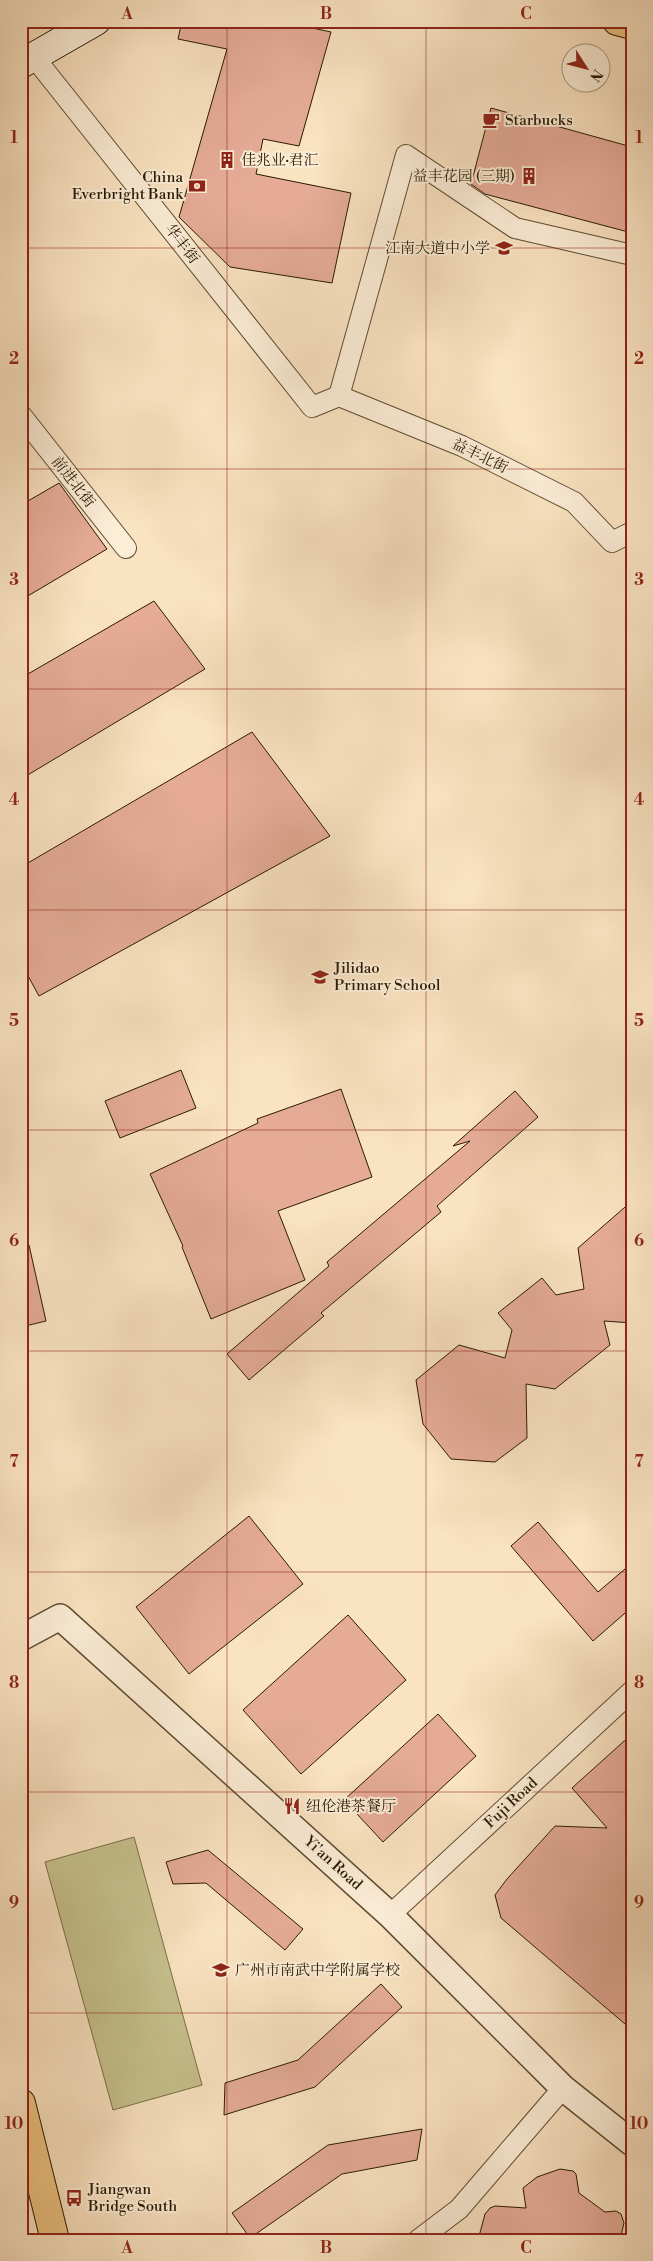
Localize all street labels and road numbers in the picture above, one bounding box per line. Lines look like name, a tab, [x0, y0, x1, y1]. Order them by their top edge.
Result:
street label: 华丰街	[161, 220, 203, 268]
street label: 益丰北街	[449, 434, 511, 478]
street label: 前进北街	[47, 453, 99, 511]
street label: Fuji Road	[480, 1773, 542, 1832]
street label: Yi'an Road	[299, 1831, 366, 1894]

